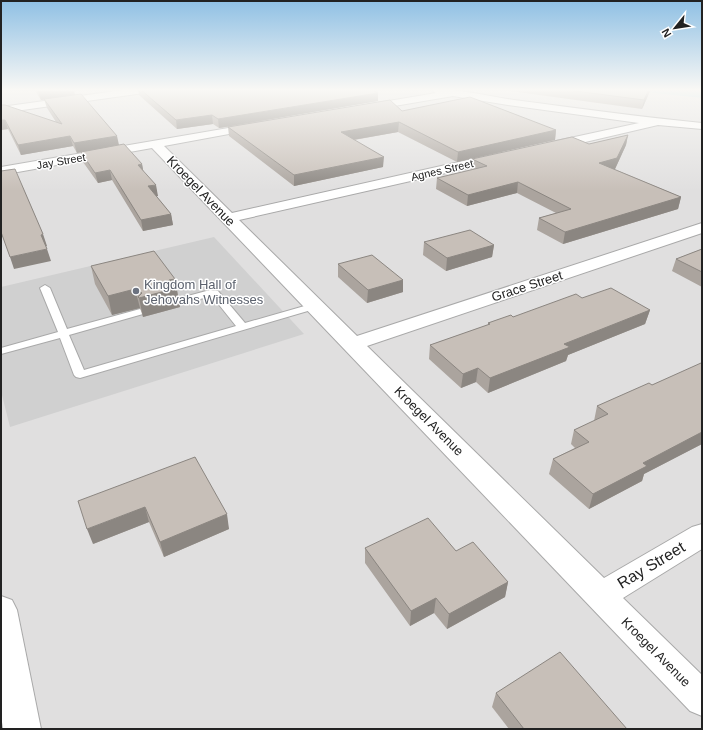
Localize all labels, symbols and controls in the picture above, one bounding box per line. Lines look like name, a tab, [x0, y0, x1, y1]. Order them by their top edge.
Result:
north arrow	[655, 8, 695, 48]
text: N	[659, 27, 674, 39]
street label: Jay Street	[36, 151, 86, 171]
street label: Kroegel Avenue	[164, 153, 238, 229]
street label: Agnes Street	[410, 157, 474, 183]
street label: Grace Street	[490, 267, 565, 305]
place label: Kingdom Hall of Jehovahs Witnesses	[144, 277, 264, 307]
marker: Kingdom Hall of Jehovahs Witnesses	[131, 286, 141, 296]
street label: Kroegel Avenue	[391, 383, 467, 459]
street label: Ray Street	[614, 538, 688, 592]
street label: Kroegel Avenue	[618, 614, 694, 690]

